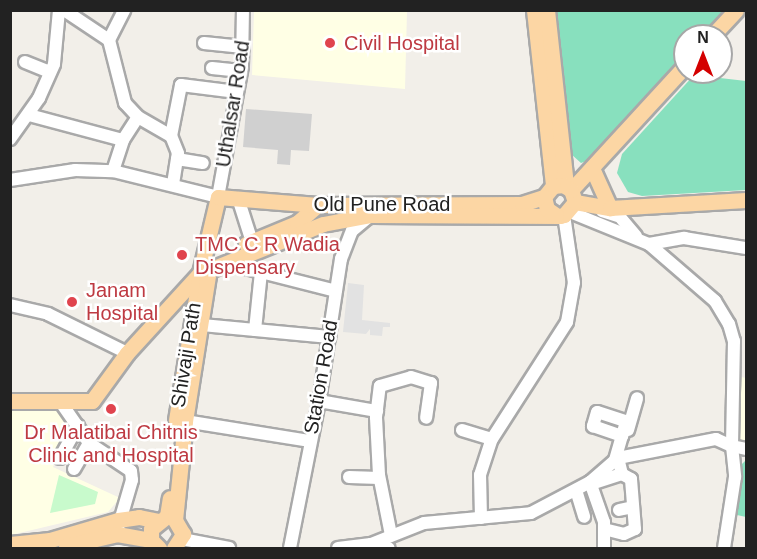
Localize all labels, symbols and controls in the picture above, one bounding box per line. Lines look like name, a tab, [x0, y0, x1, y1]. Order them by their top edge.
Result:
north arrow	[673, 24, 733, 84]
text: N	[697, 29, 709, 46]
place label: Civil Hospital	[344, 31, 460, 55]
marker: Civil Hospital	[321, 34, 339, 52]
street label: Uthalsar Road	[211, 39, 255, 169]
street label: Old Pune Road	[314, 192, 450, 216]
place label: TMC C R Wadia Dispensary	[195, 232, 340, 279]
marker: TMC C R Wadia Dispensary	[173, 246, 191, 264]
place label: Janam Hospital	[86, 278, 158, 325]
marker: Janam Hospital	[63, 293, 81, 311]
street label: Shivaji Path	[166, 301, 206, 409]
street label: Station Road	[299, 318, 343, 436]
marker: Dr Malatibai Chitnis Clinic and Hospital	[102, 400, 120, 418]
place label: Dr Malatibai Chitnis Clinic and Hospital	[24, 420, 198, 467]

